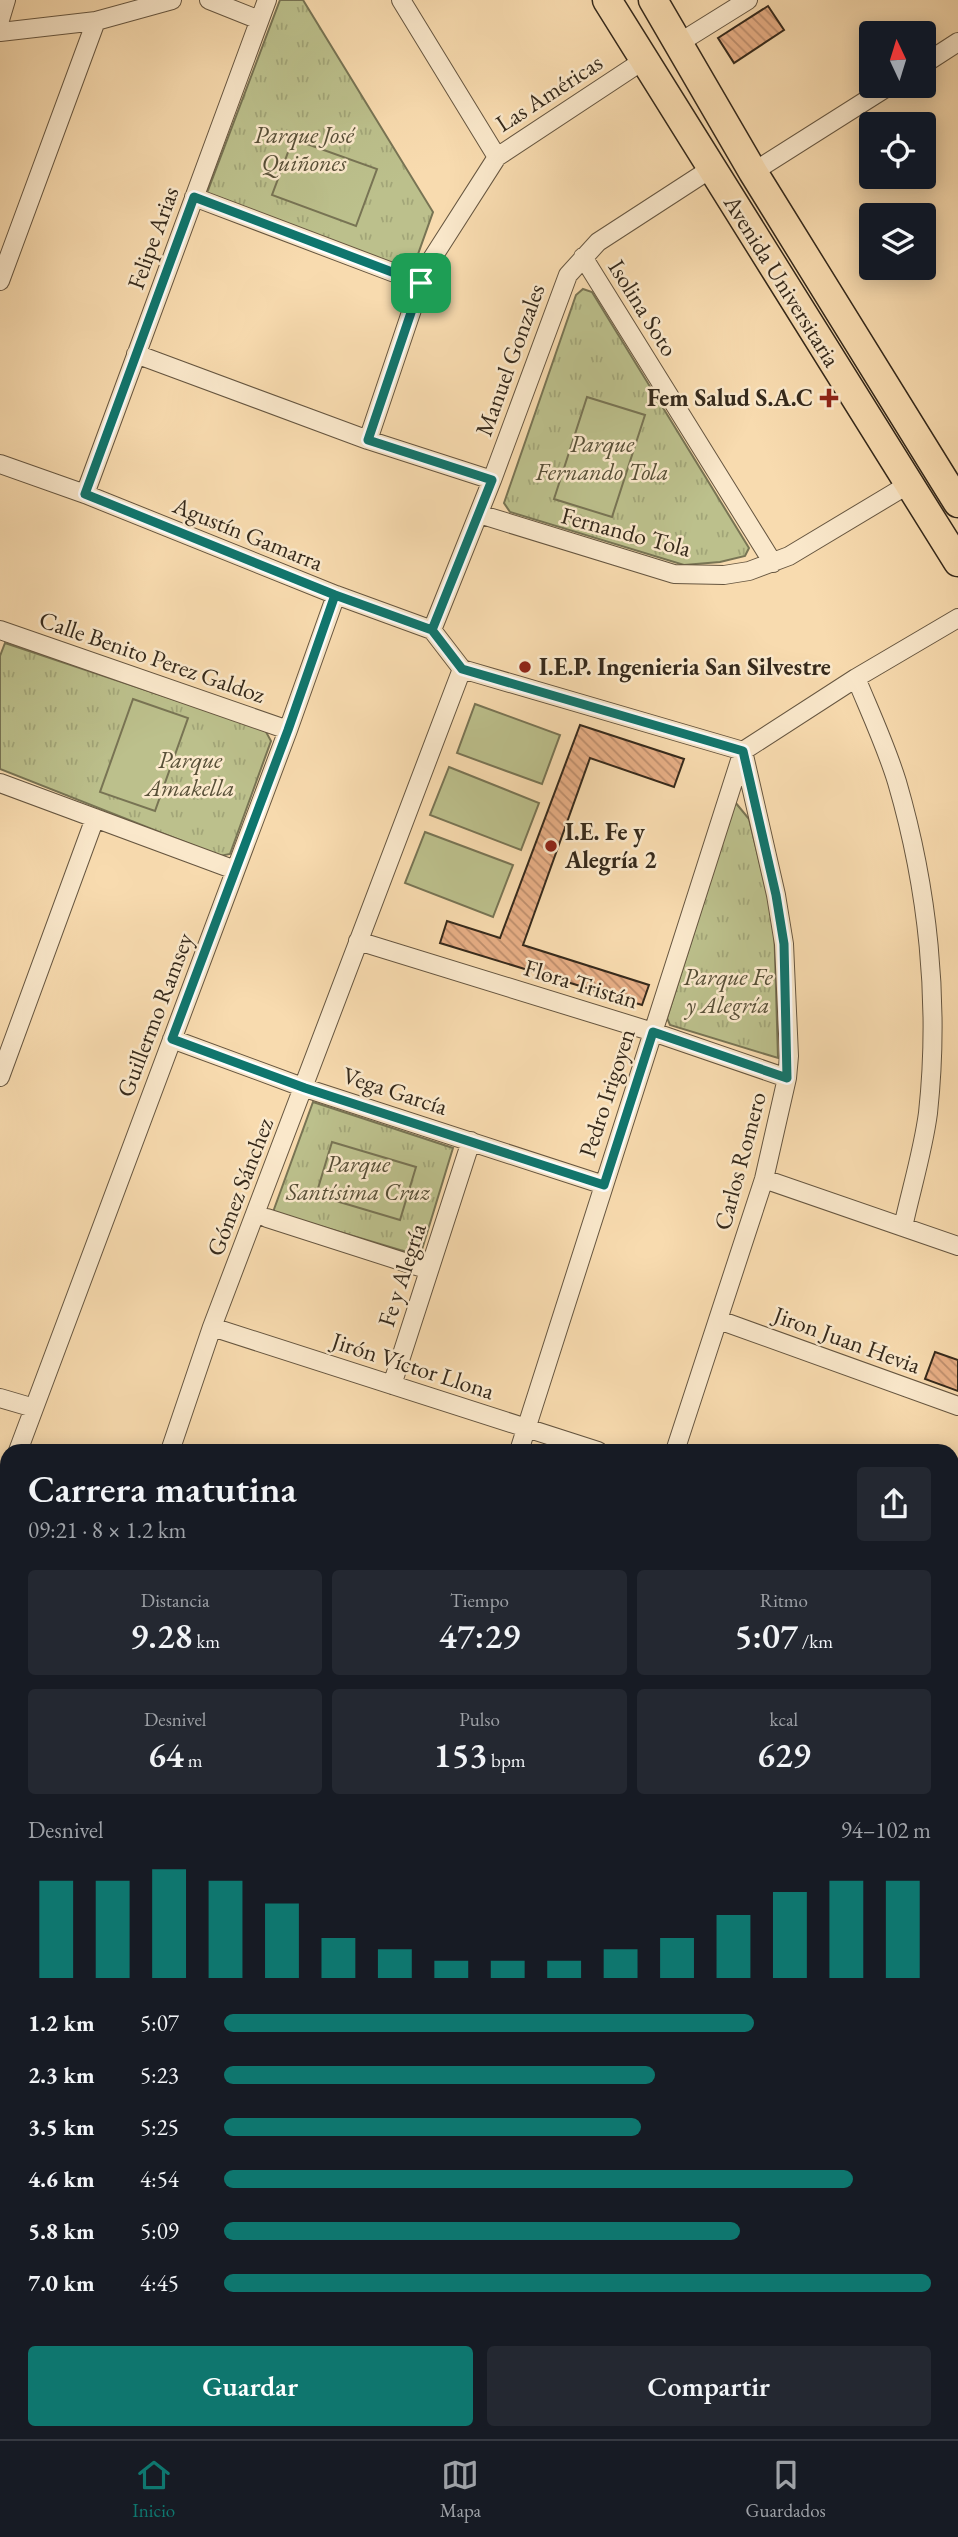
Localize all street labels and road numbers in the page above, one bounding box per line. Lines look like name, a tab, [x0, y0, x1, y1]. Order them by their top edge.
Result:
street label: Las Américas	[489, 47, 608, 139]
street label: Felipe Arias	[120, 182, 185, 293]
street label: Avenida Universitaria	[717, 188, 848, 373]
street label: Isolina Soto	[602, 253, 685, 362]
street label: Manuel Gonzales	[468, 280, 551, 440]
street label: Agustín Gamarra	[168, 489, 328, 578]
street label: Fernando Tola	[558, 499, 695, 564]
street label: Calle Benito Perez Galdoz	[35, 603, 269, 710]
street label: Guillermo Ramsey	[109, 928, 200, 1101]
street label: Flora Tristán	[520, 952, 642, 1016]
street label: Pedro Irigoyen	[571, 1024, 642, 1161]
street label: Vega García	[339, 1059, 452, 1122]
street label: Carlos Romero	[706, 1088, 773, 1233]
street label: Gómez Sánchez	[199, 1113, 280, 1260]
street label: Fe y Alegría	[370, 1219, 433, 1330]
street label: Jiron Juan Hevia	[768, 1298, 925, 1381]
street label: Jirón Víctor Llona	[326, 1324, 499, 1406]

